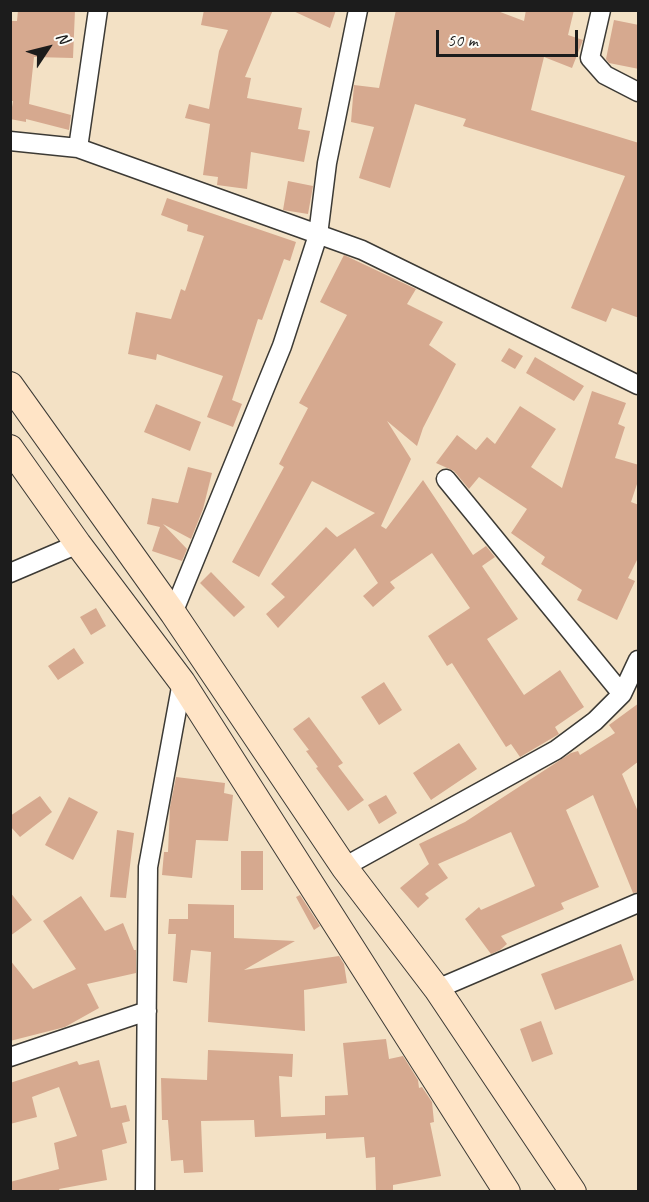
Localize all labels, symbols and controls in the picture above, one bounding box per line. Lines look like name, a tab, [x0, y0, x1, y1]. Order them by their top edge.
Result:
north arrow	[18, 18, 78, 78]
scale bar	[439, 18, 582, 56]
text: N	[52, 28, 74, 47]
text: 50 m	[447, 29, 478, 51]

